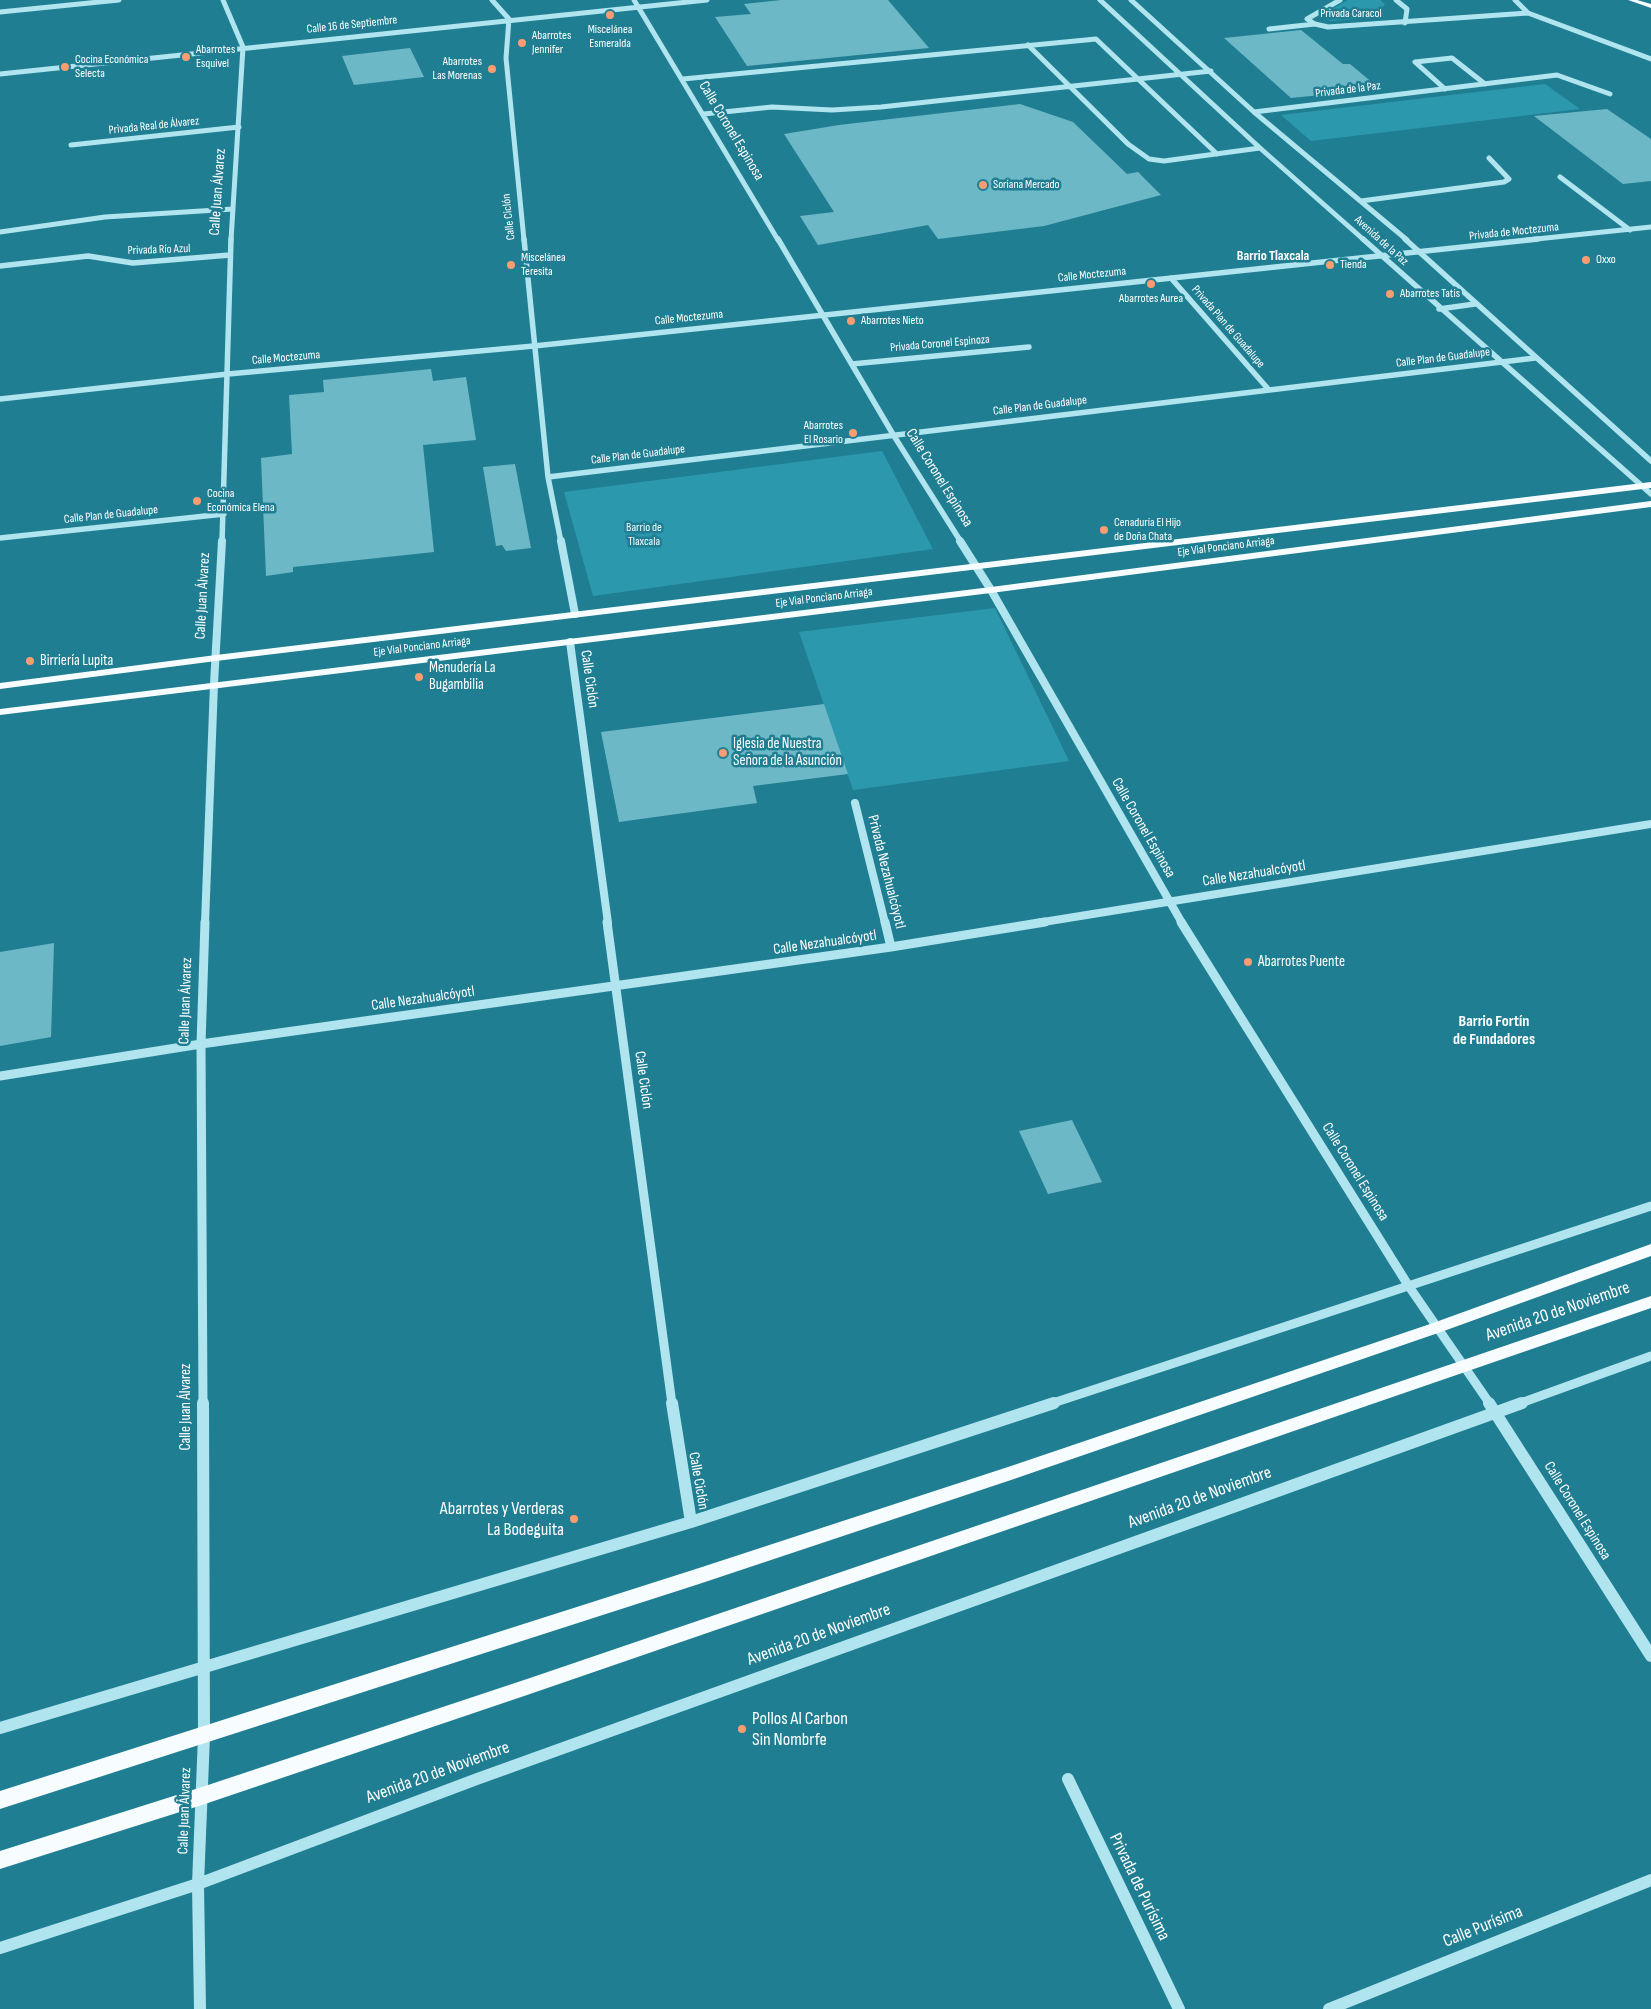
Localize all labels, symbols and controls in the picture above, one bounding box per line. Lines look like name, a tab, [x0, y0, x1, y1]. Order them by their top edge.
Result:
street label: Privada Caracol	[1320, 7, 1382, 21]
marker: Miscelánea Esmeralda	[604, 9, 616, 21]
street label: Calle 16 de Septiembre	[306, 13, 398, 37]
place label: Miscelánea Esmeralda	[588, 23, 632, 51]
place label: Abarrotes Jennifer	[532, 29, 571, 57]
marker: Abarrotes Jennifer	[516, 37, 528, 49]
place label: Abarrotes Esquivel	[196, 43, 235, 71]
marker: Abarrotes Esquivel	[180, 51, 192, 63]
place label: Cocina Económica Selecta	[75, 53, 148, 81]
place label: Abarrotes Las Morenas	[432, 55, 482, 83]
marker: Cocina Económica Selecta	[59, 61, 71, 73]
marker: Abarrotes Las Morenas	[486, 63, 498, 75]
street label: Calle Coronel Espinosa	[694, 78, 768, 184]
street label: Privada de la Paz	[1315, 79, 1381, 101]
street label: Privada Real de Álvarez	[108, 114, 200, 138]
street label: Calle Juan Álvarez	[206, 148, 230, 236]
place label: Soriana Mercado	[993, 178, 1060, 192]
marker: Soriana Mercado	[977, 179, 989, 191]
street label: Calle Ciclón	[499, 193, 519, 241]
street label: Avenida de la Paz	[1351, 213, 1411, 269]
street label: Privada de Moctezuma	[1469, 220, 1559, 244]
street label: Privada Río Azul	[127, 242, 191, 258]
district label: Barrio Tlaxcala	[1237, 248, 1309, 264]
place label: Miscelánea Teresita	[521, 251, 566, 279]
place label: Oxxo	[1596, 253, 1616, 267]
marker: Oxxo	[1580, 254, 1592, 266]
place label: Tienda	[1340, 258, 1367, 272]
marker: Miscelánea Teresita	[505, 259, 517, 271]
marker: Tienda	[1324, 259, 1336, 271]
street label: Calle Moctezuma	[1057, 264, 1127, 286]
marker: Abarrotes Aurea	[1145, 278, 1157, 290]
street label: Privada Plan de Guadalupe	[1188, 283, 1268, 371]
place label: Abarrotes Tatis	[1400, 287, 1460, 301]
marker: Abarrotes Tatis	[1384, 288, 1396, 300]
place label: Abarrotes Aurea	[1119, 292, 1183, 306]
street label: Calle Moctezuma	[654, 307, 724, 329]
place label: Abarrotes Nieto	[861, 314, 924, 328]
marker: Abarrotes Nieto	[845, 315, 857, 327]
street label: Privada Coronel Espinoza	[890, 332, 990, 356]
street label: Calle Plan de Guadalupe	[1395, 345, 1491, 371]
street label: Calle Moctezuma	[251, 348, 321, 368]
street label: Calle Plan de Guadalupe	[992, 393, 1088, 419]
place label: Abarrotes El Rosario	[804, 419, 843, 447]
street label: Calle Coronel Espinosa	[902, 426, 976, 530]
marker: Abarrotes El Rosario	[847, 427, 859, 439]
street label: Calle Plan de Guadalupe	[590, 442, 686, 468]
place label: Cocina Económica Elena	[207, 487, 275, 515]
marker: Cocina Económica Elena	[191, 495, 203, 507]
street label: Calle Plan de Guadalupe	[63, 503, 159, 527]
place label: Cenaduría El Hijo de Doña Chata	[1114, 516, 1181, 544]
park label: Barrio de Tlaxcala	[626, 521, 662, 549]
marker: Cenaduría El Hijo de Doña Chata	[1098, 524, 1110, 536]
street label: Eje Vial Ponciano Arriaga	[1177, 534, 1275, 560]
street label: Calle Juan Álvarez	[192, 552, 214, 640]
street label: Eje Vial Ponciano Arriaga	[775, 585, 873, 611]
street label: Eje Vial Ponciano Arriaga	[373, 634, 471, 660]
street label: Calle Ciclón	[576, 649, 602, 709]
place label: Birriería Lupita	[40, 652, 113, 670]
marker: Birriería Lupita	[24, 655, 36, 667]
place label: Menudería La Bugambilia	[429, 659, 495, 694]
marker: Menudería La Bugambilia	[413, 671, 425, 683]
place label: Iglesia de Nuestra Señora de la Asunción	[733, 735, 842, 770]
marker: Iglesia de Nuestra Señora de la Asunción	[717, 747, 729, 759]
street label: Calle Coronel Espinosa	[1107, 775, 1179, 881]
street label: Privada Nezahualcóyotl	[863, 813, 909, 931]
street label: Calle Nezahualcóyotl	[1201, 857, 1307, 891]
street label: Calle Nezahualcóyotl	[772, 927, 878, 959]
place label: Abarrotes Puente	[1258, 953, 1345, 971]
marker: Abarrotes Puente	[1242, 956, 1254, 968]
street label: Calle Juan Álvarez	[175, 957, 197, 1045]
street label: Calle Nezahualcóyotl	[370, 983, 476, 1015]
district label: Barrio Fortín de Fundadores	[1453, 1012, 1535, 1050]
street label: Calle Ciclón	[630, 1050, 656, 1110]
street label: Calle Coronel Espinosa	[1318, 1120, 1392, 1224]
street label: Avenida 20 de Noviembre	[1483, 1277, 1633, 1347]
street label: Calle Juan Álvarez	[177, 1364, 195, 1450]
street label: Calle Ciclón	[684, 1451, 712, 1511]
street label: Calle Coronel Espinosa	[1540, 1459, 1614, 1563]
street label: Avenida 20 de Noviembre	[1125, 1462, 1275, 1534]
place label: Abarrotes y Verderas La Bodeguita	[440, 1498, 564, 1540]
marker: Abarrotes y Verderas La Bodeguita	[568, 1513, 580, 1525]
street label: Avenida 20 de Noviembre	[744, 1599, 894, 1671]
place label: Pollos Al Carbon Sin Nombrfe	[752, 1708, 848, 1750]
marker: Pollos Al Carbon Sin Nombrfe	[736, 1723, 748, 1735]
street label: Avenida 20 de Noviembre	[363, 1737, 513, 1809]
street label: Calle Juan Álvarez	[174, 1767, 196, 1855]
street label: Privada de Purísima	[1104, 1830, 1174, 1944]
street label: Calle Purísima	[1440, 1901, 1526, 1953]

